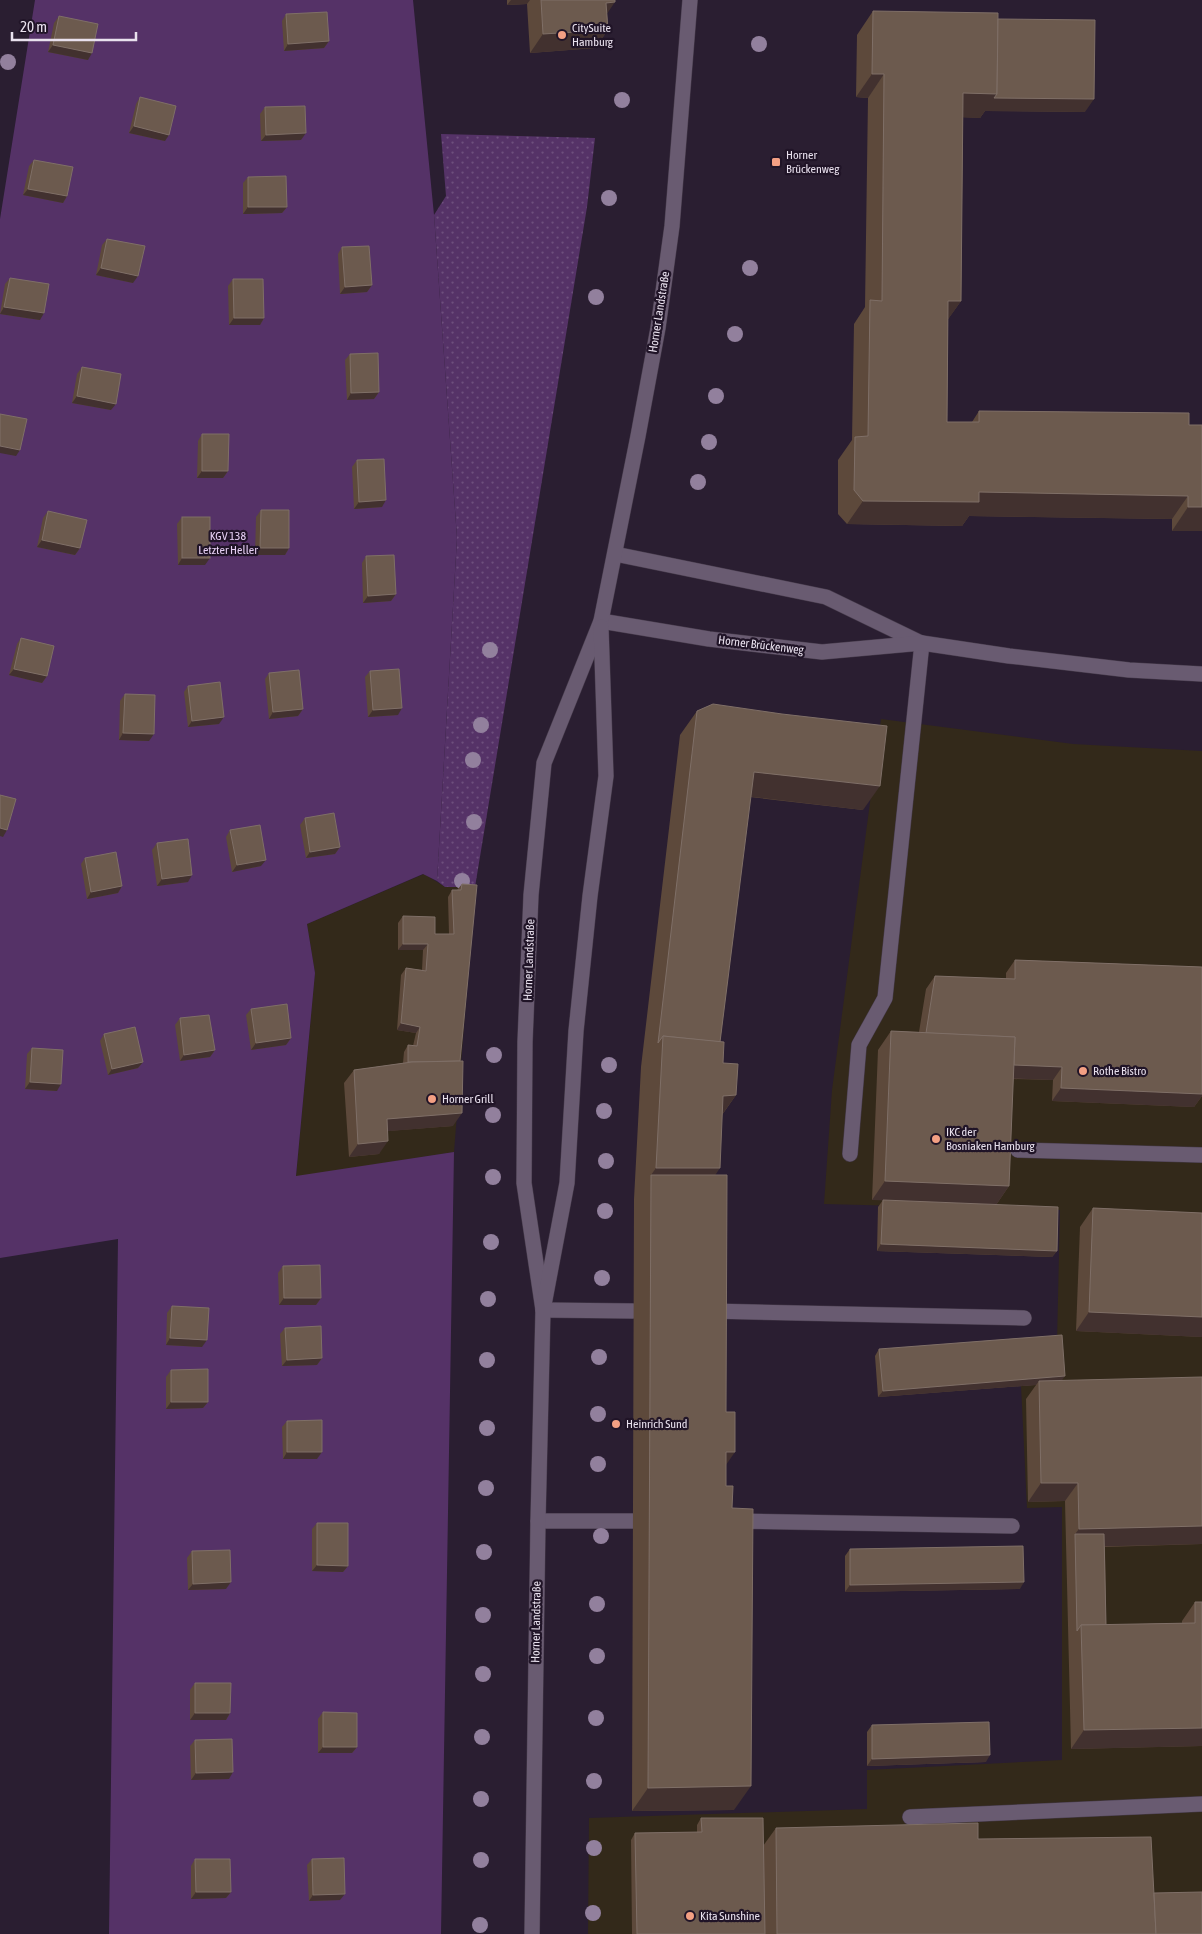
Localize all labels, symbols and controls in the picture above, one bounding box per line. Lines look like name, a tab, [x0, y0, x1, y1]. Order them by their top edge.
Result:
scale bar	[12, 10, 136, 42]
text: 20 m	[20, 18, 47, 35]
place label: CitySuite Hamburg	[572, 21, 614, 49]
marker: CitySuite Hamburg	[556, 29, 568, 41]
place label: Horner Brückenweg	[786, 148, 840, 176]
marker: Horner Brückenweg	[770, 156, 782, 168]
street label: Horner Landstraße	[646, 270, 672, 354]
park label: KGV 138 Letzter Heller	[198, 529, 258, 557]
street label: Horner Brückenweg	[717, 633, 805, 657]
street label: Horner Landstraße	[521, 919, 537, 1001]
place label: Rothe Bistro	[1093, 1064, 1147, 1078]
marker: Rothe Bistro	[1077, 1065, 1089, 1077]
place label: Horner Grill	[442, 1092, 494, 1106]
marker: Horner Grill	[426, 1093, 438, 1105]
place label: IKC der Bosniaken Hamburg	[946, 1125, 1036, 1153]
marker: IKC der Bosniaken Hamburg	[930, 1133, 942, 1145]
place label: Heinrich Sund	[626, 1417, 688, 1431]
marker: Heinrich Sund	[610, 1418, 622, 1430]
street label: Horner Landstraße	[528, 1581, 544, 1663]
place label: Kita Sunshine	[700, 1909, 760, 1923]
marker: Kita Sunshine	[684, 1910, 696, 1922]

